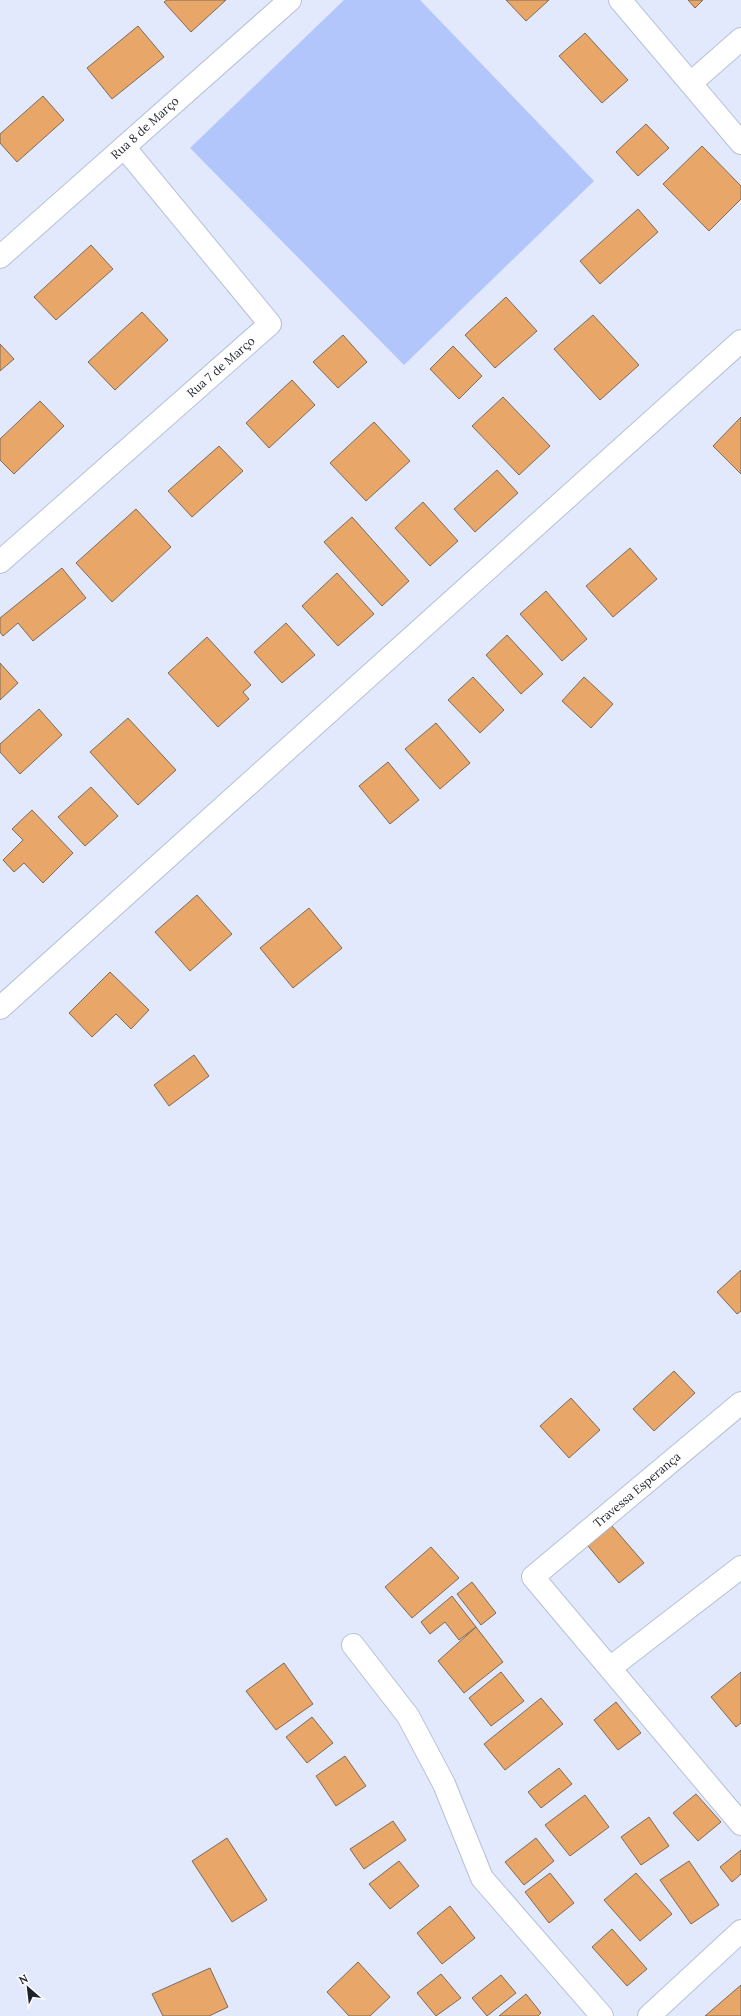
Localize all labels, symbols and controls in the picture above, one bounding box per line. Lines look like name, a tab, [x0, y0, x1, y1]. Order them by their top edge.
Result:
street label: Rua 8 de Março	[108, 93, 182, 162]
street label: Rua 7 de Março	[184, 333, 258, 400]
street label: Travessa Esperança	[590, 1449, 683, 1531]
north arrow	[8, 1968, 48, 2008]
text: N	[16, 1971, 31, 1987]

